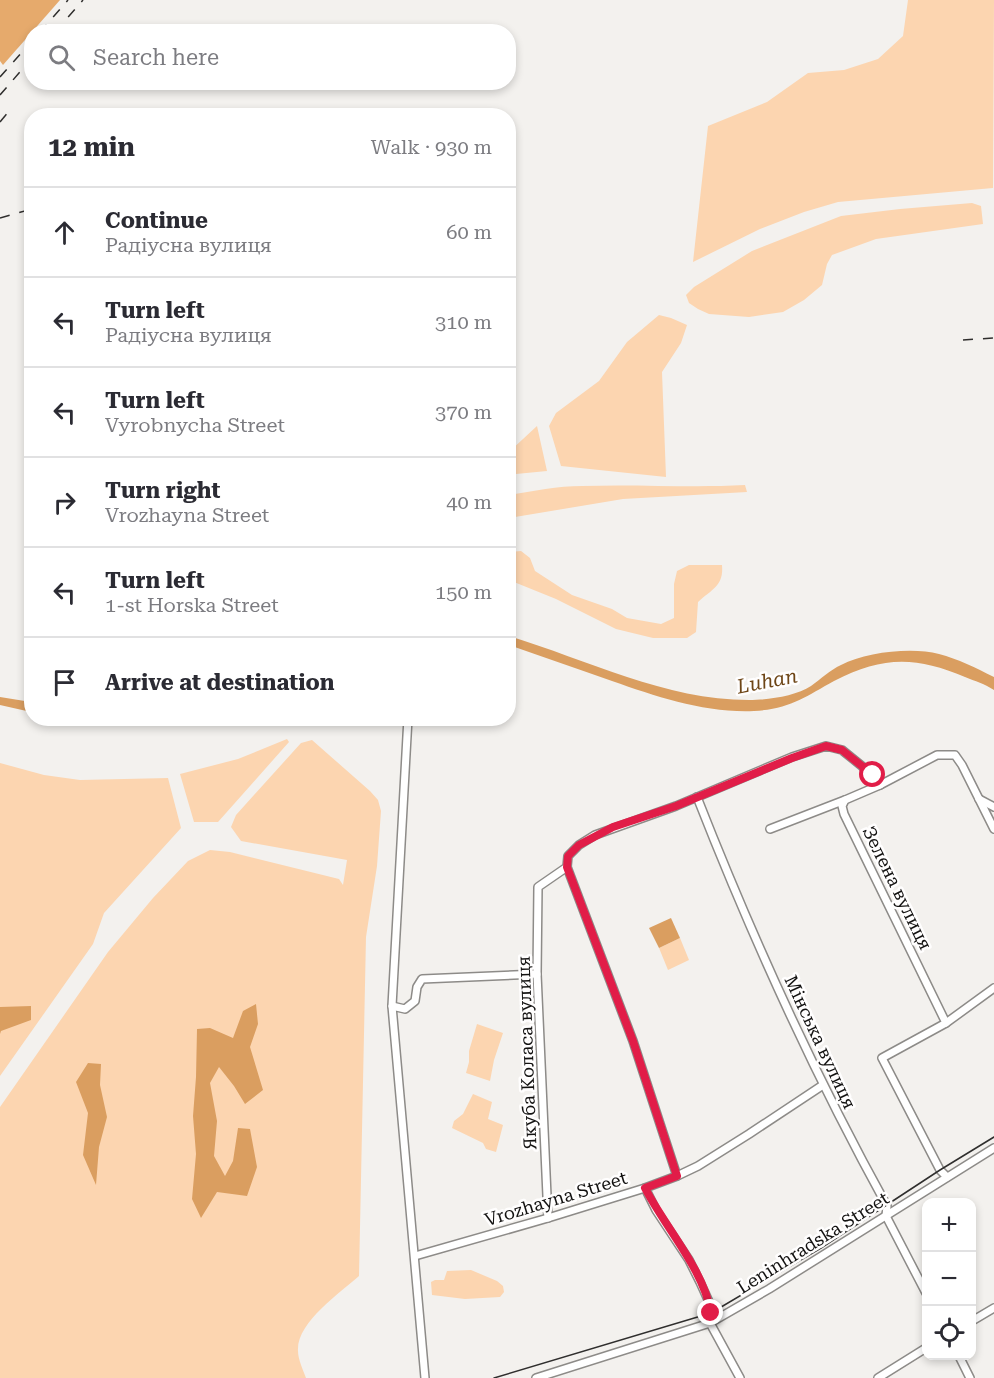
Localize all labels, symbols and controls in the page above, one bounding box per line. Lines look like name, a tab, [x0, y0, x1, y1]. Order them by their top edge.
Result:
search box	[24, 24, 516, 90]
icon: search	[45, 41, 78, 74]
text: Search here	[93, 45, 219, 70]
text: 12 min	[48, 132, 135, 162]
text: Walk · 930 m	[371, 135, 492, 159]
text: Continue	[105, 208, 208, 233]
icon: ahead	[48, 216, 81, 249]
text: 60 m	[446, 220, 492, 244]
text: Радіусна вулиця	[105, 233, 272, 257]
text: Turn left	[105, 298, 205, 323]
icon: left	[48, 306, 81, 339]
text: 310 m	[435, 310, 492, 334]
text: Радіусна вулиця	[105, 323, 272, 347]
text: Turn left	[105, 388, 205, 413]
icon: left	[48, 396, 81, 429]
text: 370 m	[435, 400, 492, 424]
text: Vyrobnycha Street	[105, 413, 285, 437]
text: Turn right	[105, 478, 220, 503]
icon: right	[48, 486, 81, 519]
text: 40 m	[446, 490, 492, 514]
text: Vrozhayna Street	[105, 503, 269, 527]
text: Turn left	[105, 568, 205, 593]
icon: left	[48, 576, 81, 609]
text: 150 m	[435, 580, 492, 604]
text: 1-st Horska Street	[105, 593, 279, 617]
water label: Luhan	[734, 663, 799, 699]
icon: arrive	[48, 666, 81, 699]
text: Arrive at destination	[105, 670, 334, 695]
route start	[859, 761, 885, 787]
street label: Зелена вулиця	[858, 822, 936, 953]
street label: Якуба Коласа вулиця	[513, 956, 540, 1150]
street label: Мінська вулиця	[780, 972, 861, 1112]
street label: Vrozhayna Street	[482, 1167, 630, 1230]
street label: Leninhradska Street	[733, 1187, 893, 1298]
map controls	[922, 1198, 976, 1360]
button: +	[922, 1198, 976, 1252]
button: −	[922, 1252, 976, 1306]
route end	[697, 1299, 723, 1325]
button: locate	[922, 1306, 976, 1360]

